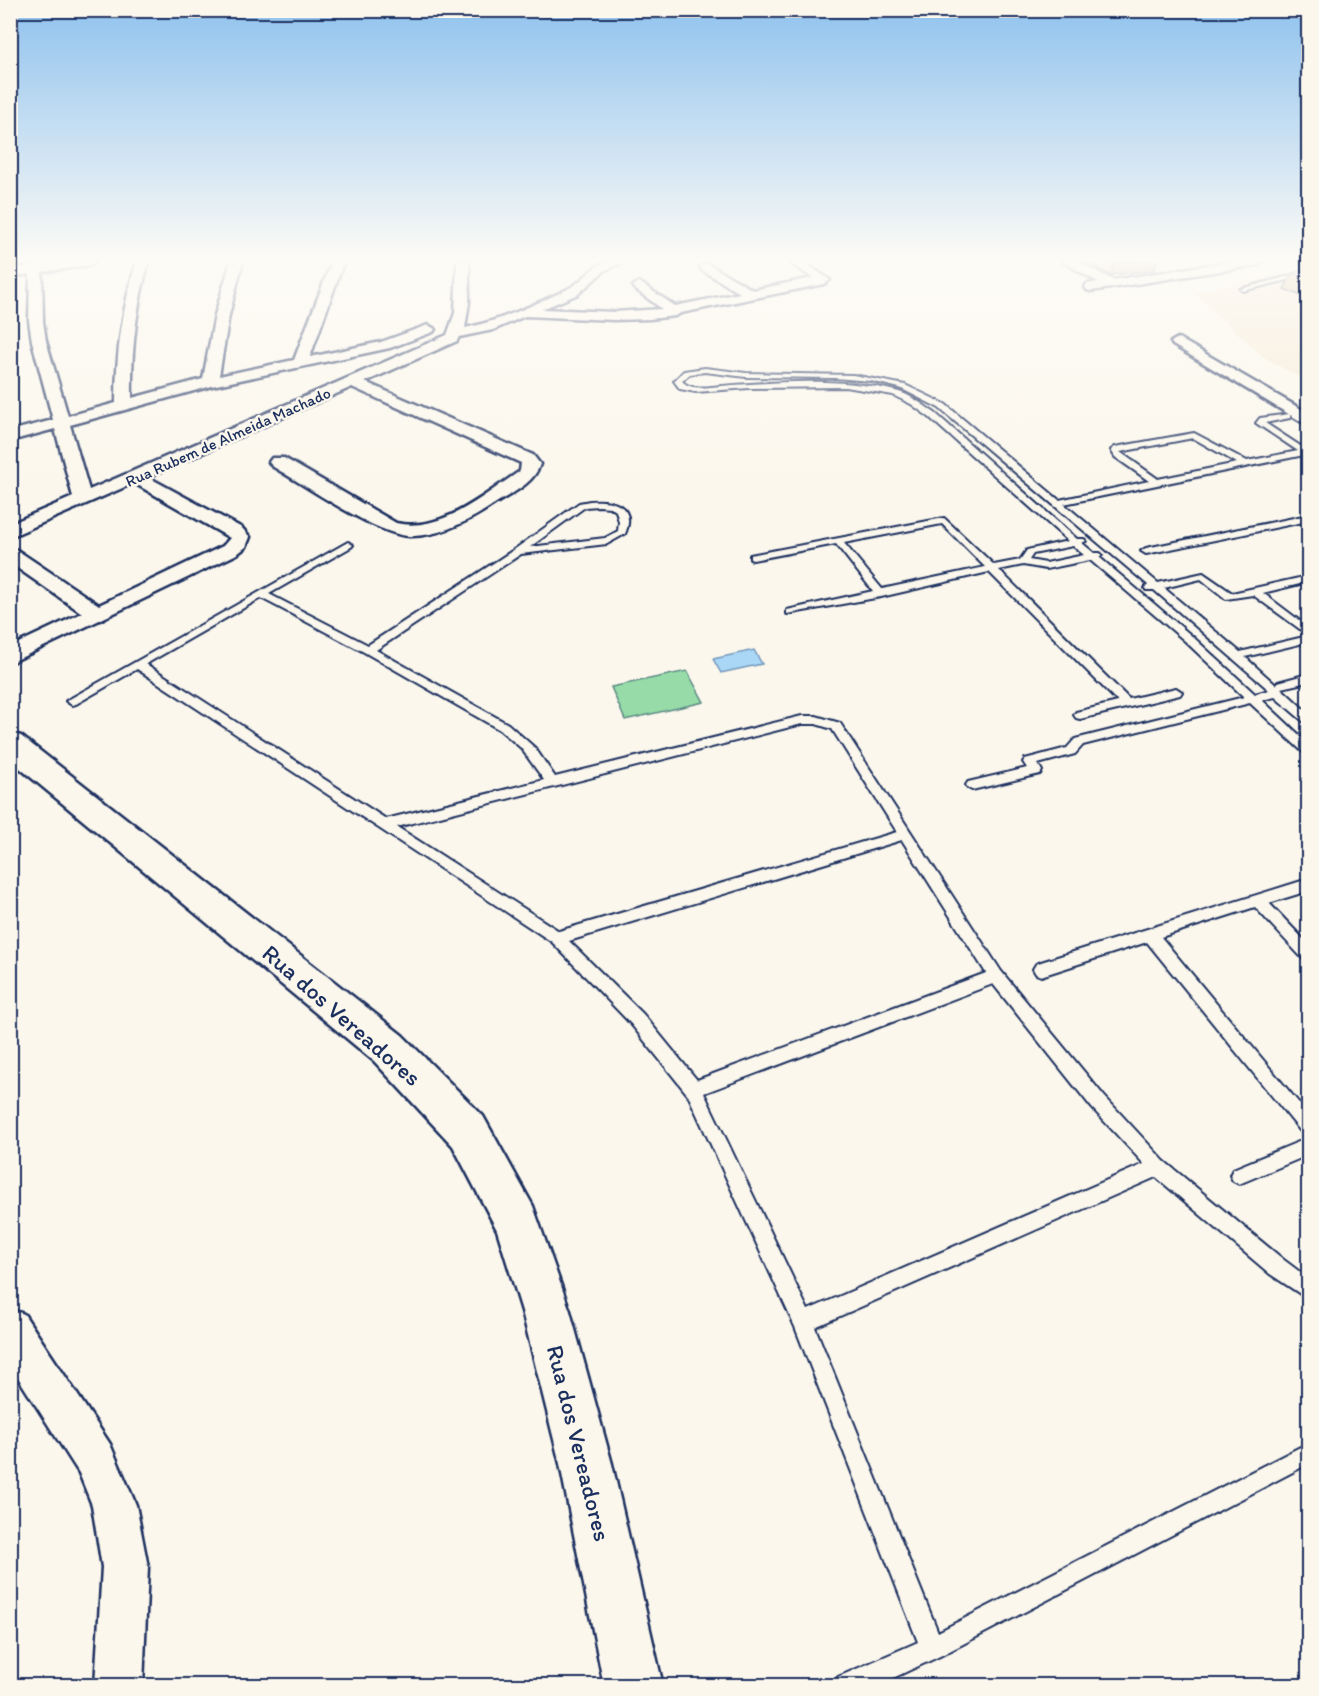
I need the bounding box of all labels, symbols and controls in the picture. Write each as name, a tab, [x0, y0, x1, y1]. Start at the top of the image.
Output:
street label: Rua Rubem de Almeida Machado	[123, 383, 333, 491]
street label: Rua dos Vereadores	[257, 938, 427, 1092]
street label: Rua dos Vereadores	[541, 1342, 617, 1544]

